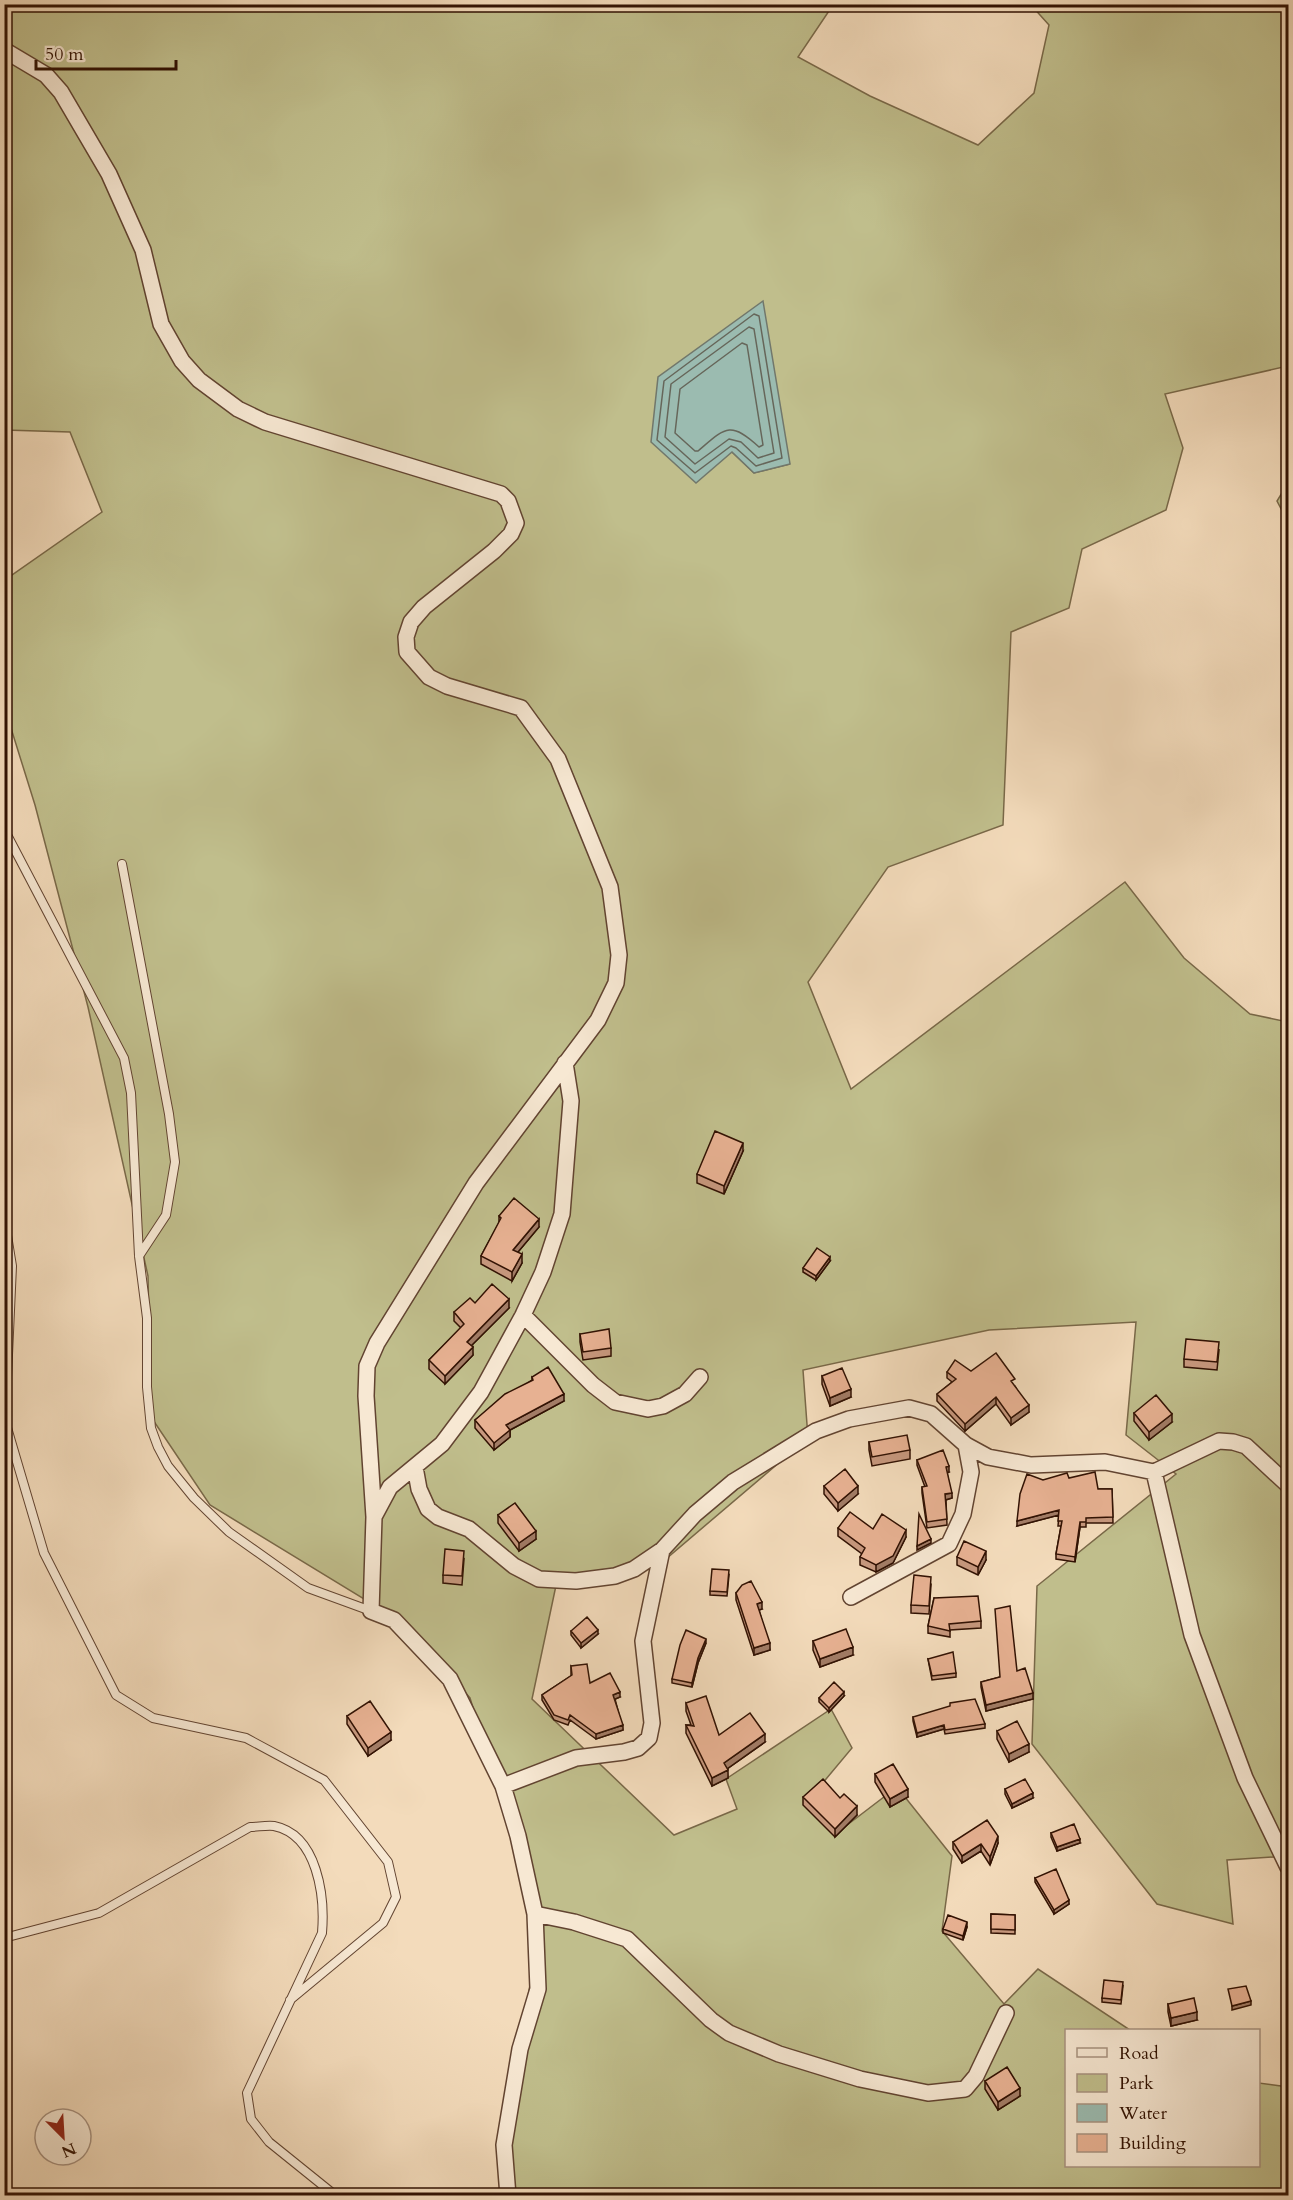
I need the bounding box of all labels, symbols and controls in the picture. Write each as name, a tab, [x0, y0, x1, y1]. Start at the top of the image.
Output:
scale bar	[36, 33, 176, 71]
text: 50 m	[45, 42, 84, 67]
legend	[1065, 2029, 1260, 2167]
text: Road	[1119, 2041, 1159, 2066]
text: Park	[1119, 2071, 1154, 2096]
text: Water	[1118, 2101, 1168, 2126]
north arrow	[33, 2107, 93, 2167]
text: Building	[1119, 2131, 1187, 2156]
text: N	[58, 2137, 80, 2163]

